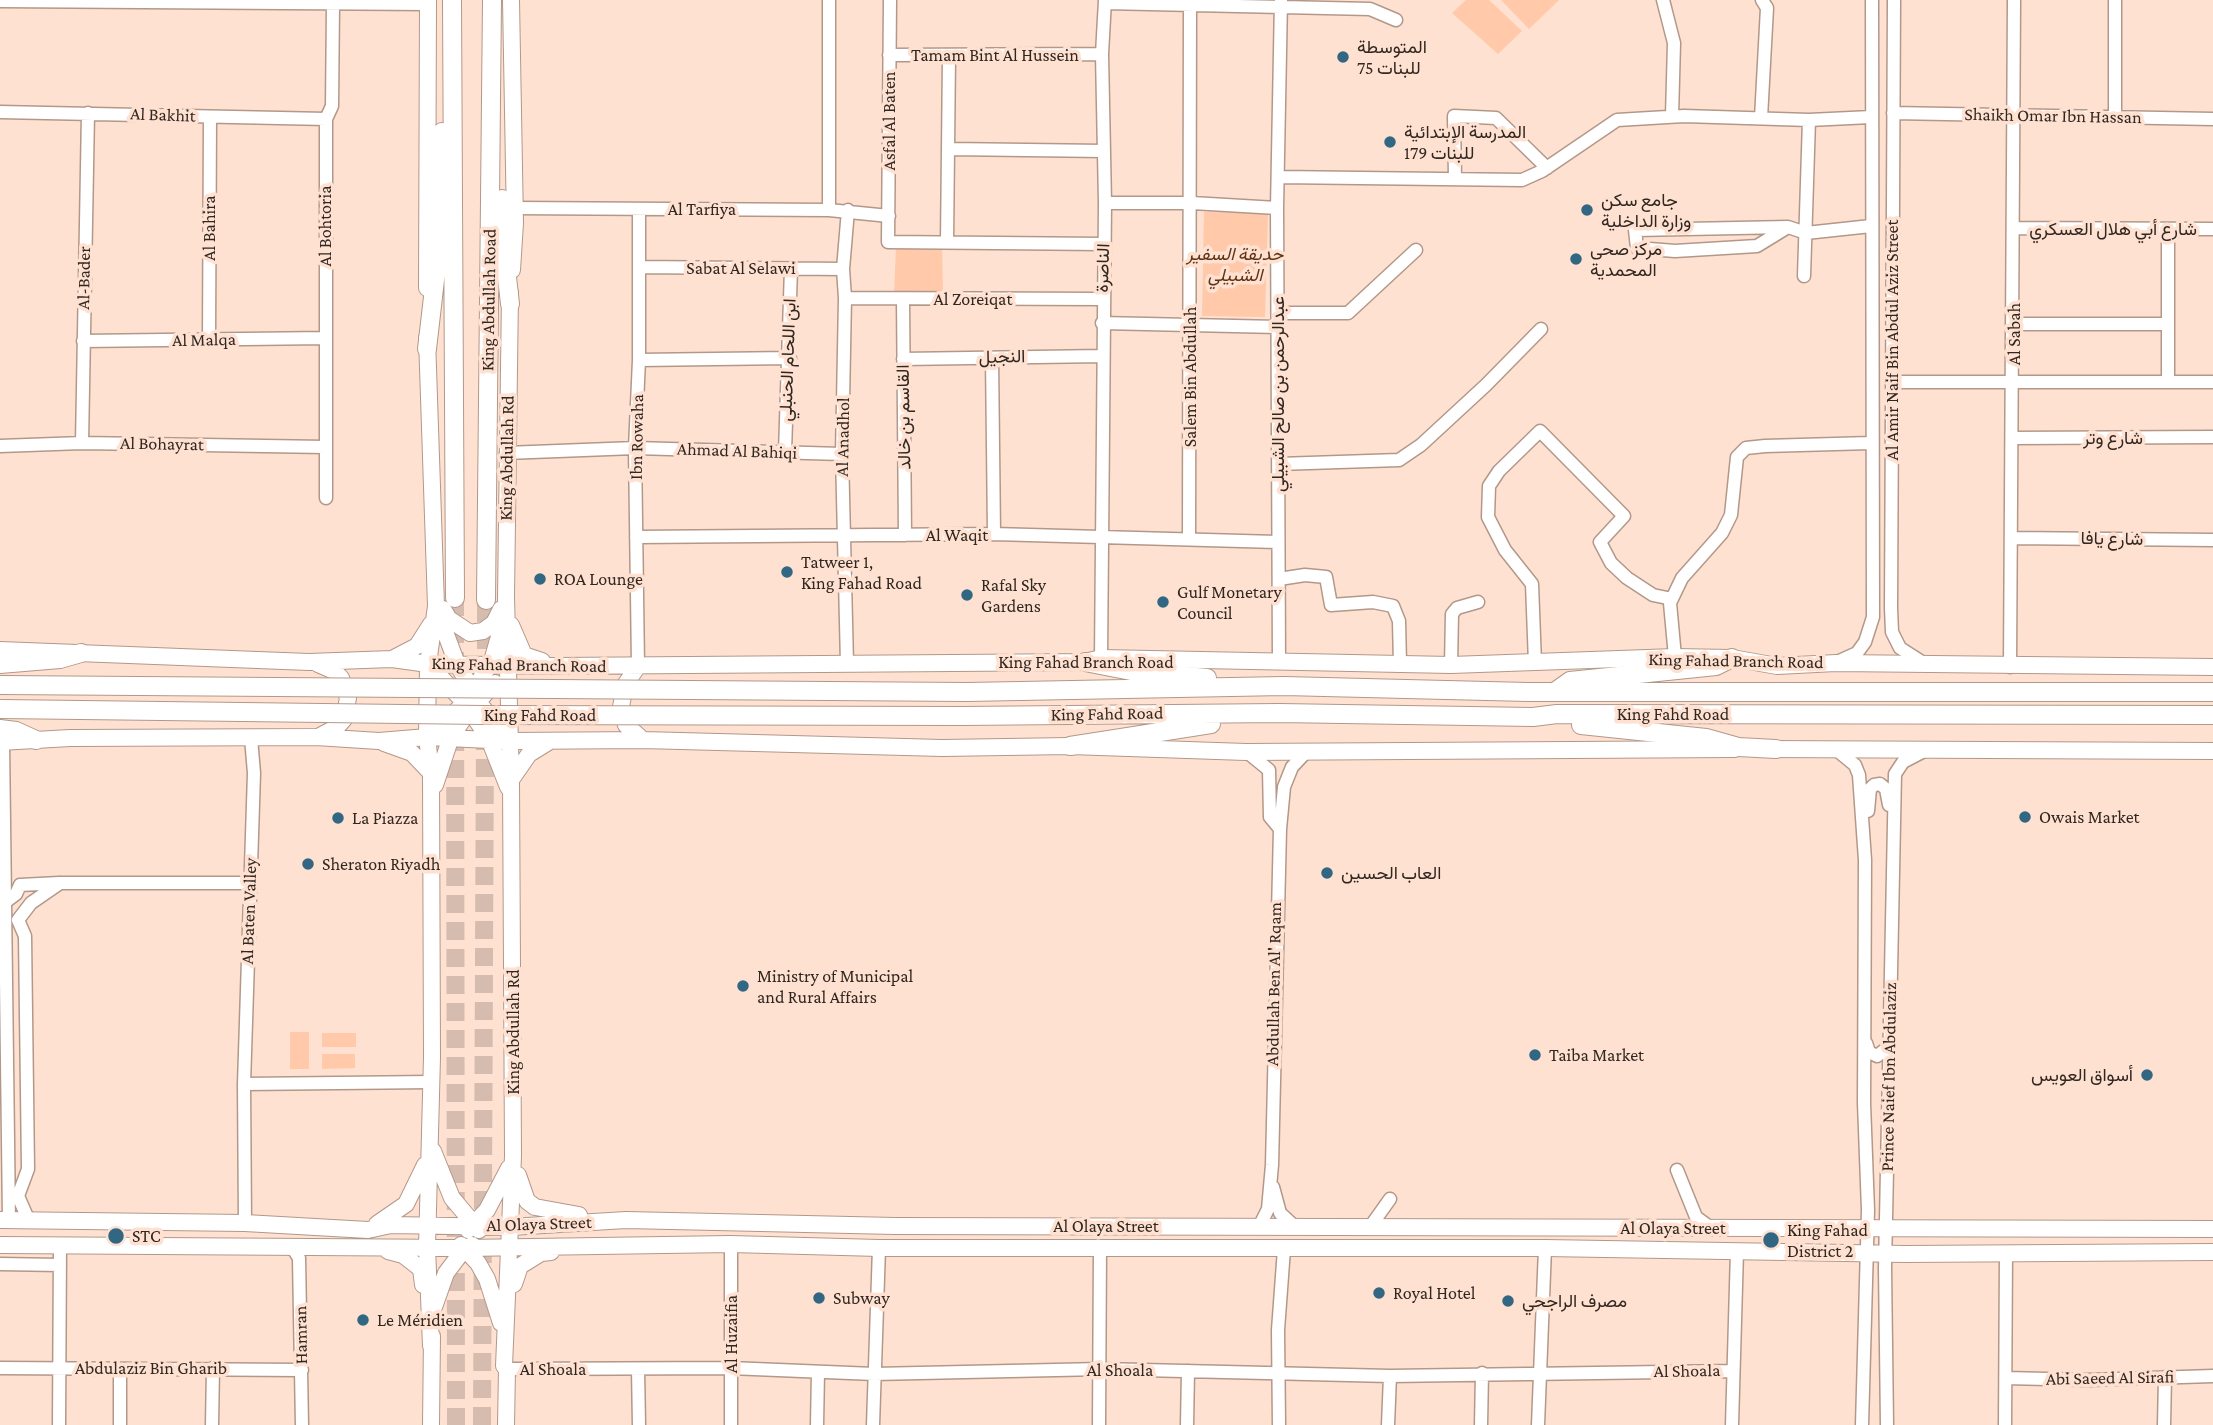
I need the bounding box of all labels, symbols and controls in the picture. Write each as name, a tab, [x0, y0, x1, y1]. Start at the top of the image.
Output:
place label: المتوسطة 75 للبنات	[1357, 36, 1427, 78]
street label: Tamam Bint Al Hussein	[911, 44, 1079, 66]
marker: المتوسطة 75 للبنات	[1335, 49, 1351, 65]
street label: Asfal Al Baten	[878, 72, 900, 170]
street label: Al Bakhit	[130, 103, 196, 127]
street label: Shaikh Omar Ibn Hassan	[1964, 104, 2142, 128]
place label: المدرسة الإبتدائية 179 للبنات	[1404, 121, 1526, 164]
marker: المدرسة الإبتدائية 179 للبنات	[1382, 134, 1398, 150]
street label: Al Bohtoria	[314, 186, 336, 266]
place label: جامع سكن وزارة الداخلية	[1601, 189, 1691, 232]
street label: Al Bahira	[198, 195, 220, 261]
street label: Al Tarfiya	[668, 198, 736, 220]
marker: جامع سكن وزارة الداخلية	[1579, 202, 1595, 218]
street label: شارع أبي هلال العسكري	[2029, 218, 2197, 240]
street label: Al Amir Naif Bin Abdul Aziz Street	[1881, 220, 1903, 460]
street label: King Abdullah Road	[477, 229, 501, 371]
place label: مركز صحي المحمدية	[1590, 238, 1662, 280]
street label: الناصرة	[1091, 243, 1115, 293]
park label: حديقة السفير الشبيلي	[1187, 243, 1283, 286]
street label: Al-Bader	[73, 246, 95, 310]
marker: مركز صحي المحمدية	[1568, 251, 1584, 267]
street label: Sabat Al Selawi	[686, 257, 796, 279]
street label: Al Zoreiqat	[934, 288, 1012, 310]
street label: عبدالرحمن بن صالح الشبيلي	[1267, 296, 1289, 492]
street label: ابن اللحام الحنبلي	[775, 298, 801, 422]
street label: Al Sabah	[2003, 303, 2025, 365]
street label: Salem Bin Abdullah	[1179, 307, 1201, 447]
street label: Al Malqa	[172, 329, 236, 351]
street label: النجيل	[978, 346, 1026, 368]
street label: القاسم بن خالد	[892, 364, 916, 470]
street label: Ibn Rowaha	[625, 394, 649, 480]
street label: King Abdullah Rd	[495, 395, 519, 521]
street label: Al Anadhol	[832, 397, 854, 477]
street label: شارع وتر	[2083, 427, 2143, 449]
street label: Al Bohayrat	[120, 432, 204, 456]
street label: Ahmad Al Bahiqi	[676, 438, 798, 464]
street label: Al Waqit	[926, 524, 988, 546]
street label: شارع يافا	[2080, 528, 2144, 550]
place label: Tatweer 1, King Fahad Road	[801, 551, 922, 594]
marker: Tatweer 1, King Fahad Road	[779, 564, 795, 580]
place label: ROA Lounge	[554, 568, 643, 590]
marker: ROA Lounge	[532, 571, 548, 587]
place label: Rafal Sky Gardens	[981, 574, 1046, 616]
place label: Gulf Monetary Council	[1177, 581, 1282, 624]
marker: Rafal Sky Gardens	[959, 587, 975, 603]
marker: Gulf Monetary Council	[1155, 594, 1171, 610]
street label: King Fahad Branch Road	[1648, 649, 1824, 673]
street label: King Fahad Branch Road	[998, 651, 1174, 673]
street label: King Fahad Branch Road	[431, 653, 607, 677]
street label: King Fahd Road	[1051, 702, 1163, 726]
street label: King Fahd Road	[1617, 703, 1729, 725]
street label: King Fahd Road	[484, 704, 596, 726]
place label: Owais Market	[2039, 806, 2140, 828]
place label: La Piazza	[352, 807, 418, 829]
marker: Owais Market	[2017, 809, 2033, 825]
marker: La Piazza	[330, 810, 346, 826]
place label: Sheraton Riyadh	[322, 853, 441, 875]
marker: Sheraton Riyadh	[300, 856, 316, 872]
street label: Al Baten Valley	[236, 857, 262, 965]
place label: العاب الحسين	[1341, 862, 1441, 884]
marker: العاب الحسين	[1319, 865, 1335, 881]
street label: Abdullah Ben Al' Rqam	[1262, 902, 1286, 1066]
place label: Ministry of Municipal and Rural Affairs	[757, 965, 913, 1007]
street label: King Abdullah Rd	[502, 969, 524, 1095]
marker: Ministry of Municipal and Rural Affairs	[735, 978, 751, 994]
street label: Prince Naief Ibn Abdulaziz	[1877, 982, 1901, 1172]
place label: Taiba Market	[1549, 1044, 1644, 1066]
marker: Taiba Market	[1527, 1047, 1543, 1063]
place label: أسواق العويس	[2031, 1064, 2133, 1086]
marker: أسواق العويس	[2139, 1067, 2155, 1083]
street label: Al Olaya Street	[486, 1211, 592, 1237]
street label: Al Olaya Street	[1053, 1215, 1159, 1237]
street label: Al Olaya Street	[1620, 1217, 1726, 1239]
place label: King Fahad District 2	[1787, 1219, 1868, 1262]
place label: STC	[132, 1225, 161, 1247]
marker: STC	[106, 1226, 126, 1246]
marker: King Fahad District 2	[1761, 1230, 1781, 1250]
place label: Royal Hotel	[1393, 1282, 1475, 1304]
marker: Royal Hotel	[1371, 1285, 1387, 1301]
place label: Subway	[833, 1287, 890, 1309]
marker: Subway	[811, 1290, 827, 1306]
place label: مصرف الراجحي	[1522, 1290, 1627, 1312]
marker: مصرف الراجحي	[1500, 1293, 1516, 1309]
street label: Al Huzaifia	[720, 1295, 742, 1373]
street label: Hamran	[290, 1305, 312, 1365]
place label: Le Méridien	[377, 1309, 463, 1331]
marker: Le Méridien	[355, 1312, 371, 1328]
street label: Abdulaziz Bin Gharib	[75, 1357, 227, 1379]
street label: Al Shoala	[520, 1358, 586, 1380]
street label: Al Shoala	[1087, 1359, 1153, 1381]
street label: Al Shoala	[1653, 1360, 1721, 1382]
street label: Abi Saeed Al Sirafi	[2046, 1366, 2174, 1390]

